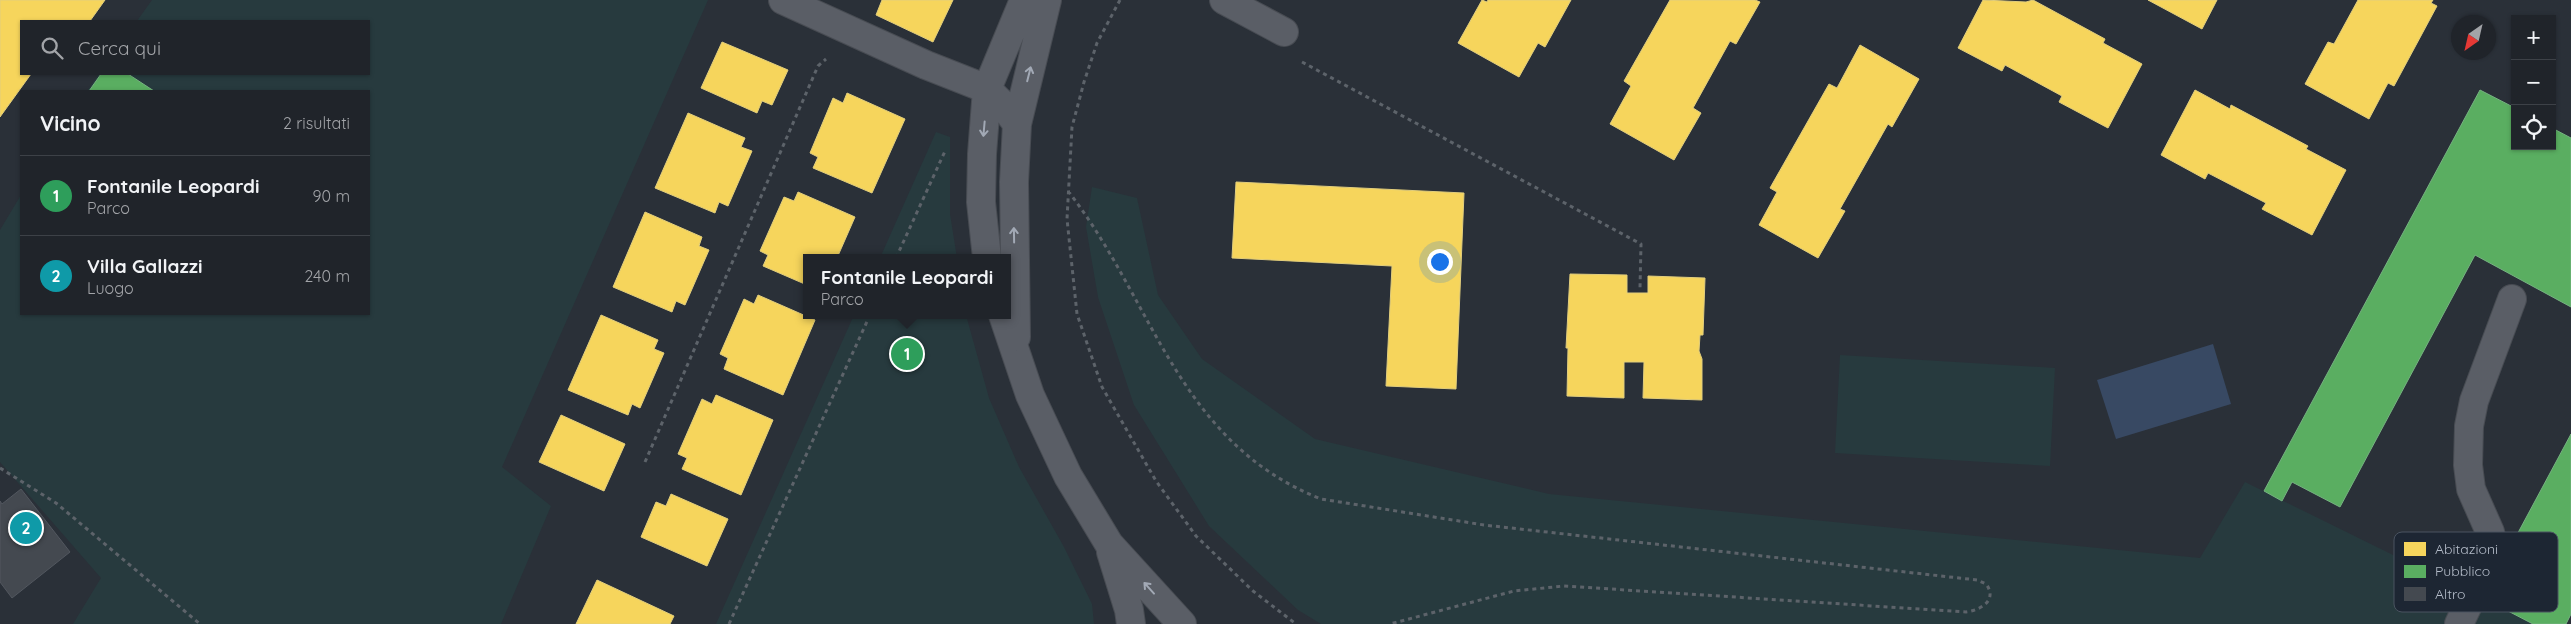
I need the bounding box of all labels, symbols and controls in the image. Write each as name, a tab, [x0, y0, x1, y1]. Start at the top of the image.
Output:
north arrow	[2451, 15, 2496, 60]
map controls	[2511, 15, 2556, 150]
button: +	[2511, 15, 2556, 60]
search box	[20, 20, 370, 75]
icon: search	[38, 34, 66, 62]
text: Cerca qui	[78, 36, 161, 60]
button: −	[2511, 60, 2556, 105]
one-way arrow	[1025, 66, 1034, 82]
button: locate	[2511, 105, 2556, 150]
text: Vicino	[40, 110, 101, 136]
text: 2 risultati	[283, 113, 350, 133]
one-way arrow	[979, 120, 988, 136]
text: Fontanile Leopardi	[87, 174, 259, 198]
text: 1	[53, 186, 59, 206]
text: 90 m	[313, 186, 350, 206]
text: Parco	[87, 198, 130, 218]
one-way arrow	[1009, 227, 1019, 243]
your location	[1427, 249, 1453, 275]
text: Villa Gallazzi	[87, 254, 202, 278]
popup	[803, 254, 1011, 319]
text: Fontanile Leopardi	[821, 265, 993, 289]
text: 2	[51, 266, 61, 286]
text: 240 m	[304, 266, 350, 286]
text: Luogo	[87, 278, 134, 298]
text: Parco	[821, 289, 864, 309]
pin: 1	[891, 335, 923, 373]
pin: 2	[10, 509, 42, 547]
legend	[2394, 532, 2558, 612]
text: Abitazioni	[2435, 540, 2498, 558]
text: Pubblico	[2435, 562, 2490, 580]
one-way arrow	[1143, 581, 1155, 594]
text: Altro	[2435, 585, 2466, 603]

